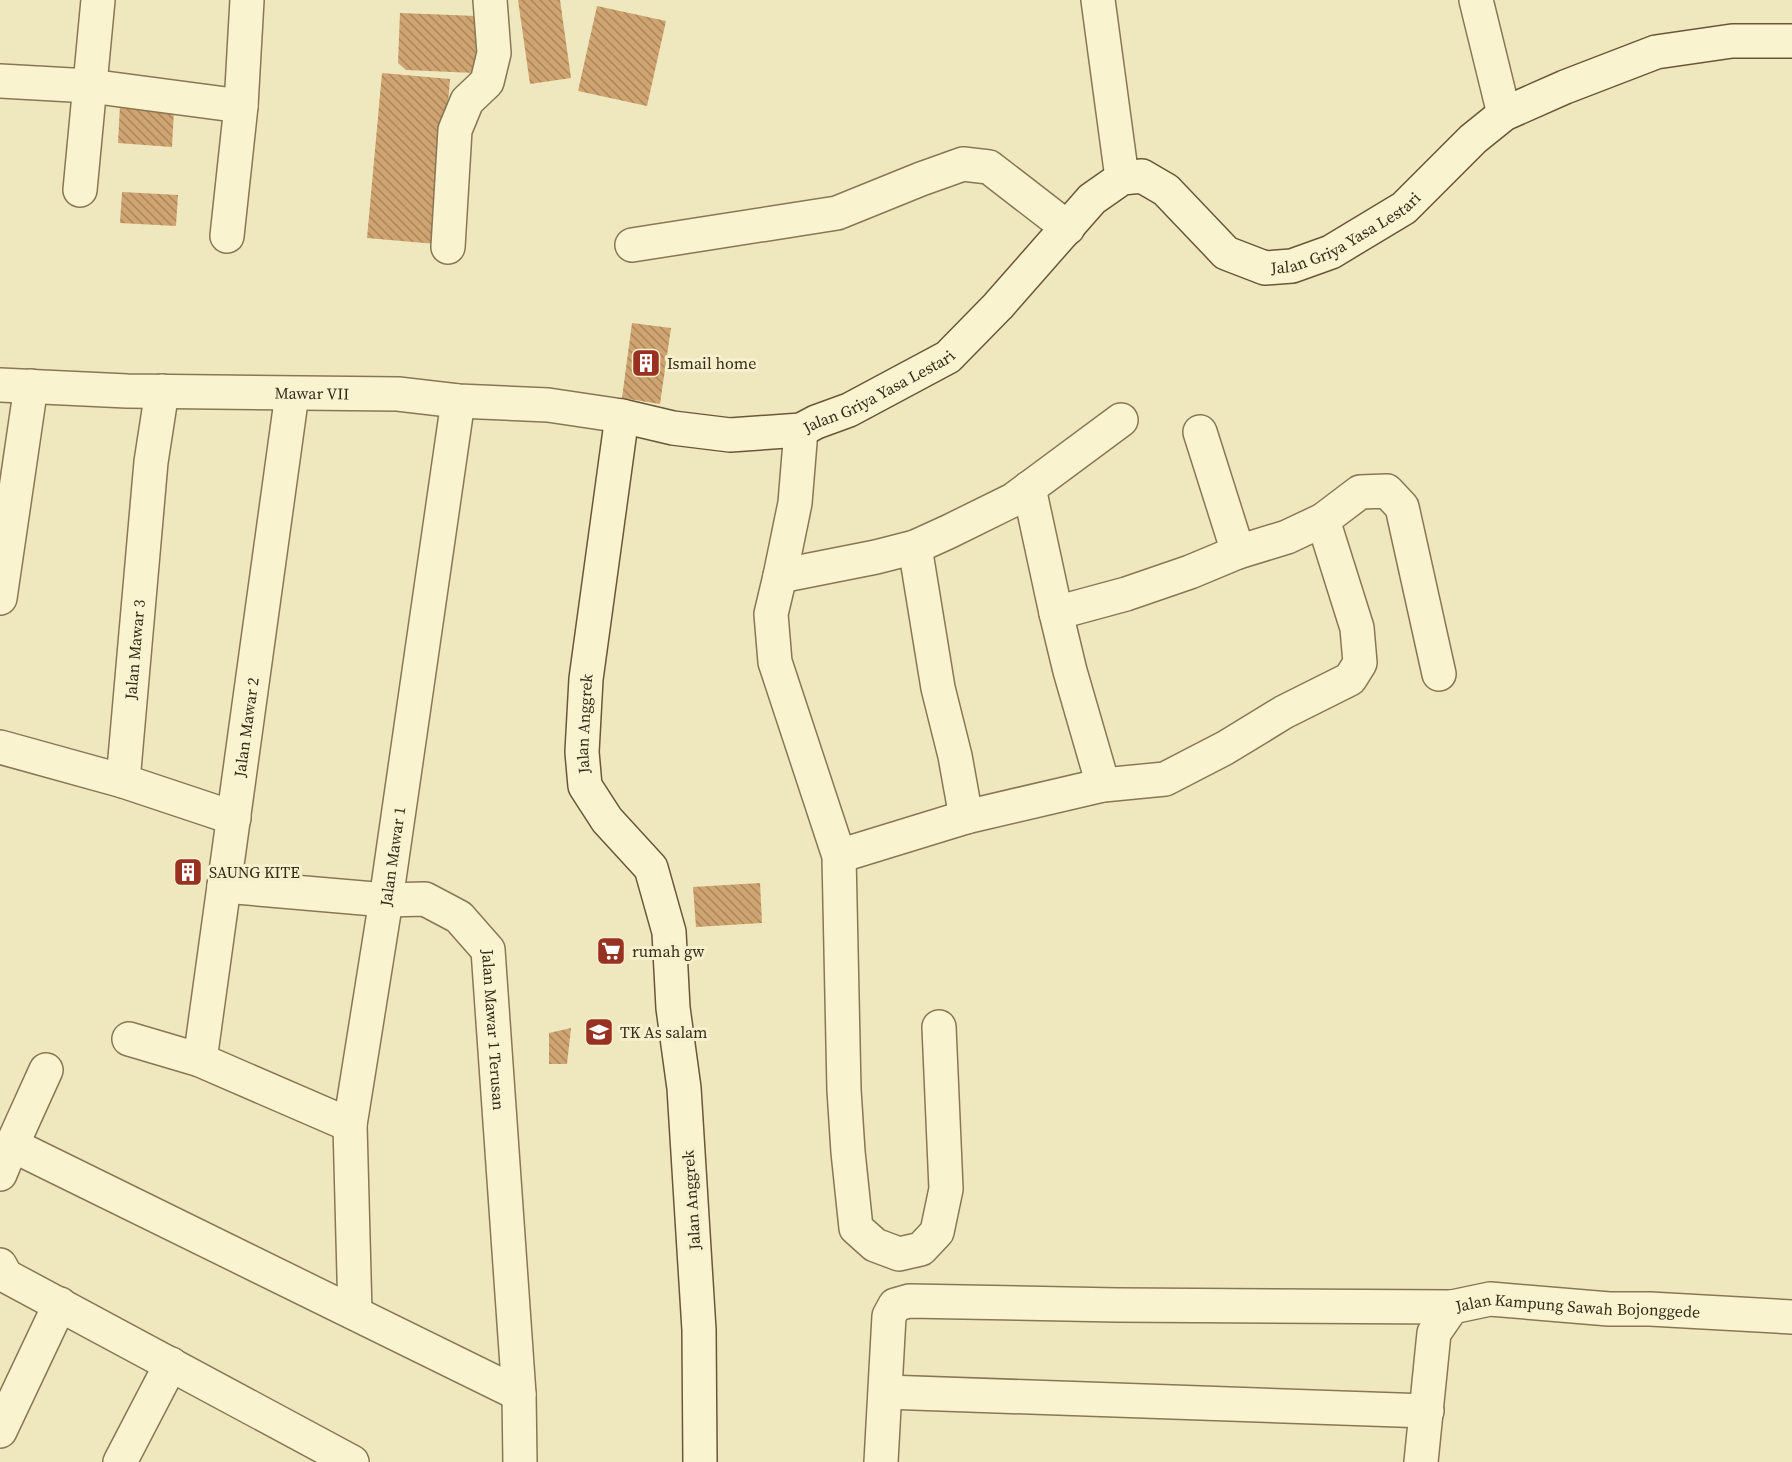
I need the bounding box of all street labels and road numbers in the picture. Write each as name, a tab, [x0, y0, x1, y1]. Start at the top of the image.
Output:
street label: Jalan Griya Yasa Lestari	[1269, 187, 1425, 279]
street label: Jalan Griya Yasa Lestari	[798, 345, 960, 439]
street label: Mawar VII	[274, 382, 349, 404]
street label: Jalan Mawar 3	[119, 599, 150, 701]
street label: Jalan Anggrek	[571, 672, 598, 775]
street label: Jalan Mawar 2	[228, 676, 264, 779]
street label: Jalan Mawar 1	[374, 805, 410, 909]
street label: Jalan Mawar 1 Terusan	[477, 948, 510, 1111]
street label: Jalan Anggrek	[677, 1149, 706, 1252]
street label: Jalan Kampung Sawah Bojonggede	[1452, 1288, 1701, 1323]

